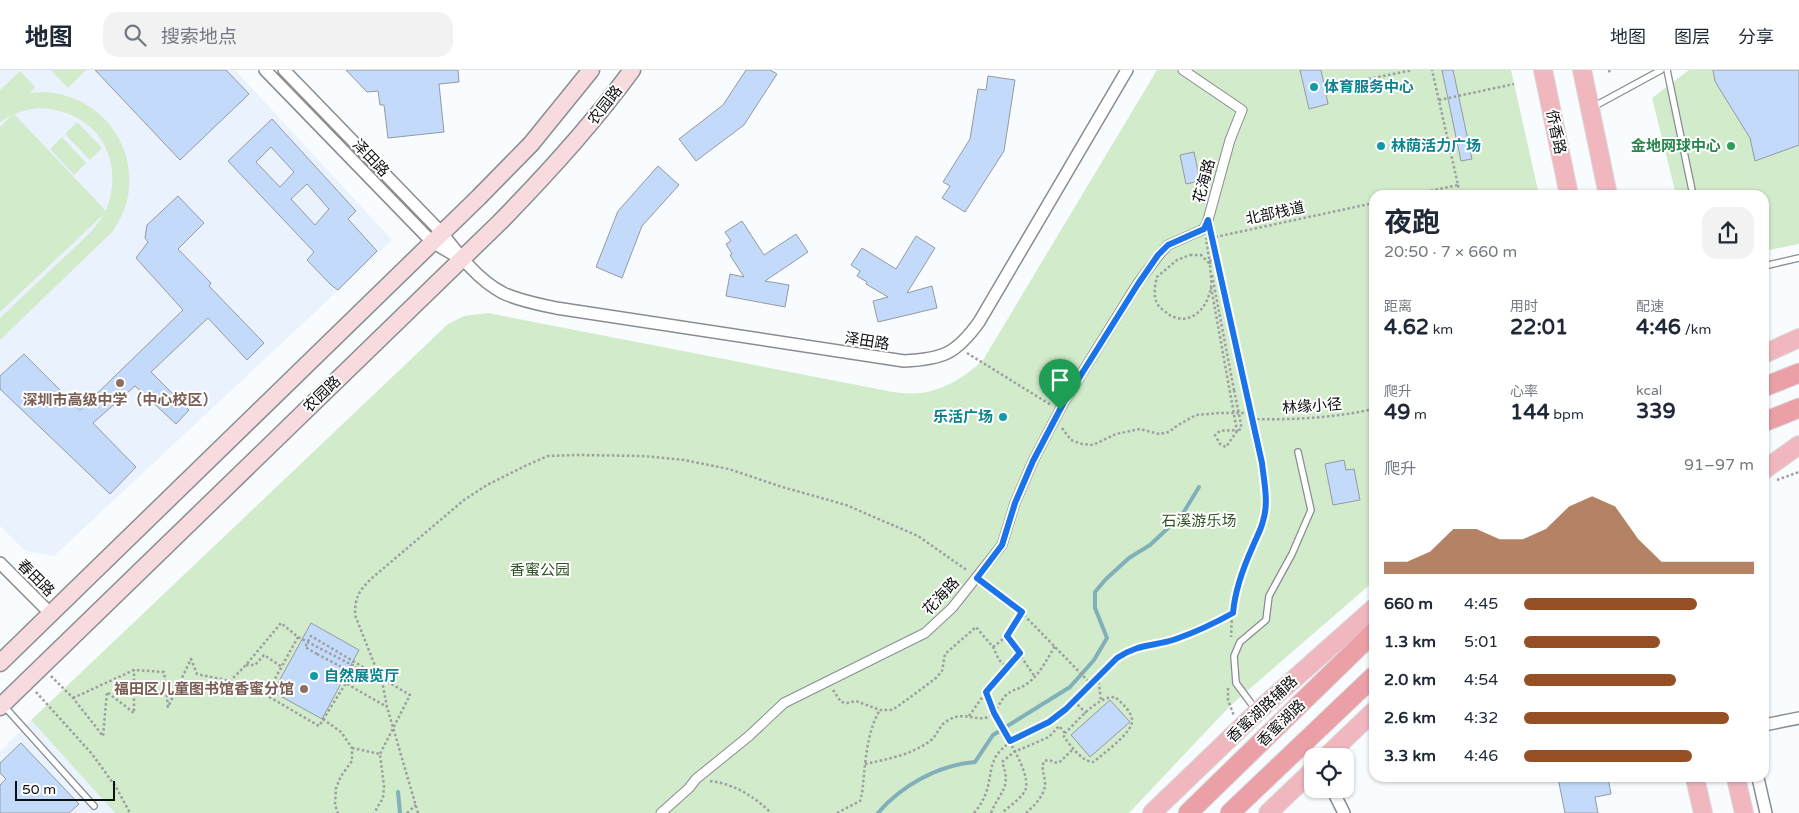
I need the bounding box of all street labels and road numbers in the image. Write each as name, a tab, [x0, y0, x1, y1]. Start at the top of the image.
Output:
street label: 农园路	[584, 82, 626, 128]
street label: 侨香路	[1543, 108, 1569, 156]
street label: 泽田路	[349, 136, 393, 180]
street label: 花海路	[1189, 157, 1219, 205]
street label: 北部栈道	[1244, 198, 1306, 228]
street label: 泽田路	[843, 329, 891, 353]
street label: 农园路	[300, 372, 344, 416]
street label: 林缘小径	[1281, 395, 1343, 417]
street label: 春田路	[14, 556, 58, 600]
street label: 花海路	[919, 573, 963, 619]
street label: 香蜜湖路辅路	[1223, 672, 1301, 746]
street label: 香蜜湖路	[1253, 696, 1309, 750]

